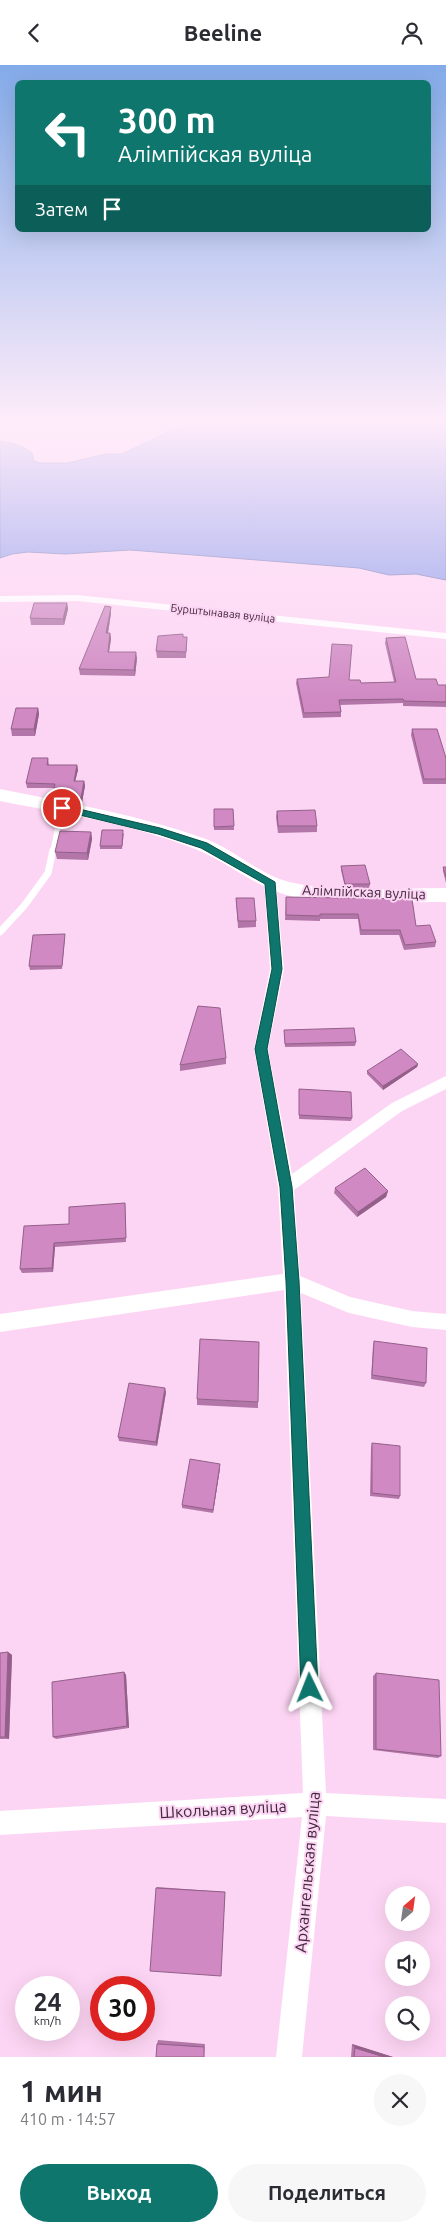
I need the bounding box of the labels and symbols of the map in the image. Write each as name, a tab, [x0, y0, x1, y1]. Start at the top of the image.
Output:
street label: Бурштынавая вуліца	[170, 602, 276, 624]
pin	[41, 787, 83, 829]
street label: Алімпійская вуліца	[302, 882, 426, 902]
position arrow	[283, 1661, 335, 1713]
street label: Архангельская вуліца	[291, 1791, 323, 1953]
street label: Школьная вуліца	[159, 1797, 287, 1821]
north arrow	[385, 1886, 430, 1931]
speed limit sign: 30	[90, 1976, 155, 2041]

